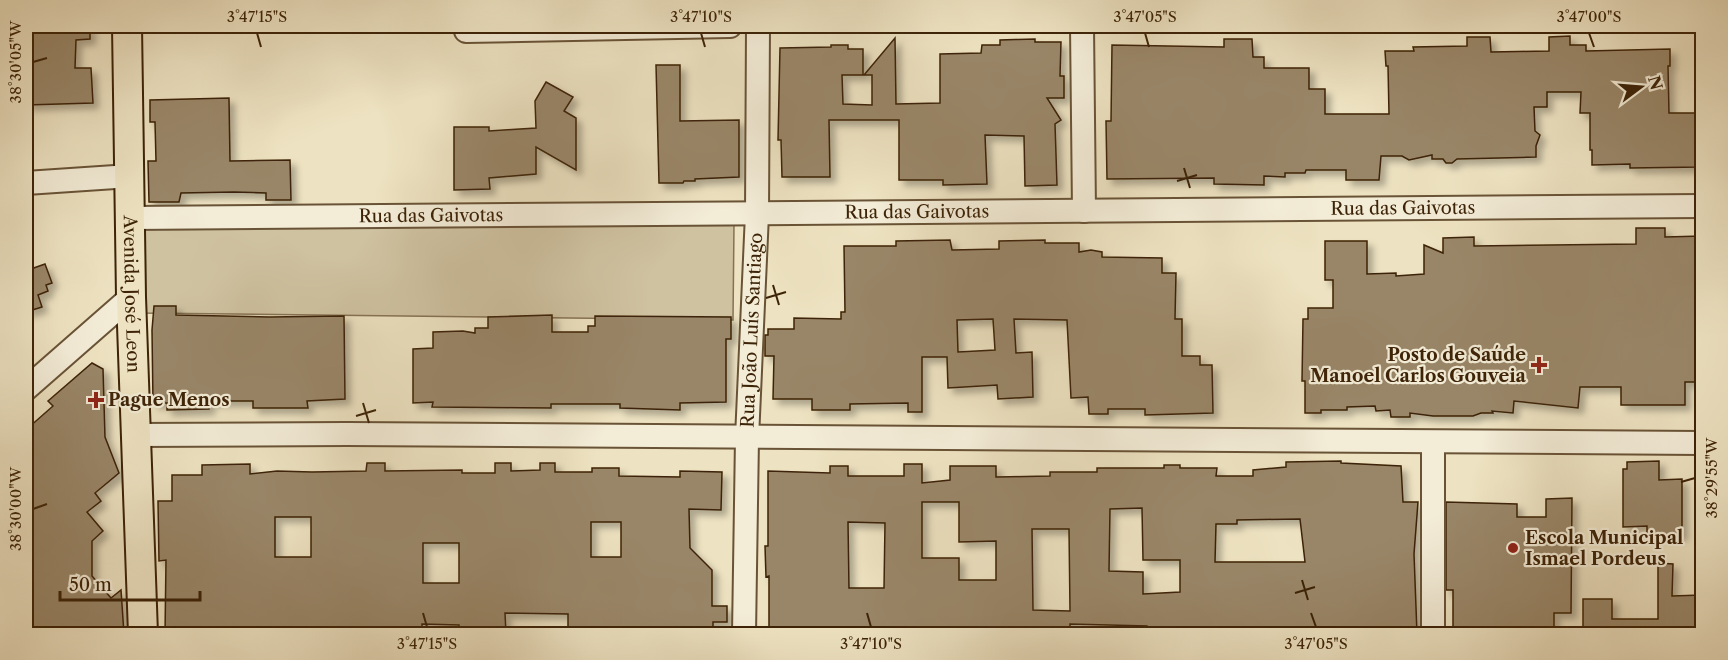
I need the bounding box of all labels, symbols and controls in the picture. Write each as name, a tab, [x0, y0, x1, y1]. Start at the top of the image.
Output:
text: 3°47'15"S	[227, 7, 287, 26]
text: 3°47'10"S	[670, 7, 732, 26]
text: 3°47'05"S	[1113, 7, 1177, 26]
text: 3°47'00"S	[1556, 7, 1622, 26]
text: 38°30'05"W	[6, 20, 25, 103]
north arrow	[1611, 57, 1671, 117]
text: N	[1644, 73, 1667, 92]
street label: Rua das Gaivotas	[1330, 197, 1475, 220]
street label: Rua das Gaivotas	[844, 200, 989, 224]
street label: Rua das Gaivotas	[359, 204, 503, 227]
street label: Avenida José Leon	[119, 214, 145, 373]
street label: Rua João Luís Santiago	[736, 232, 767, 428]
place label: Posto de Saúde Manoel Carlos Gouveia	[1310, 344, 1527, 387]
marker: Posto de Saúde Manoel Carlos Gouveia	[1530, 356, 1548, 374]
place label: Pague Menos	[108, 389, 230, 411]
marker: Pague Menos	[89, 393, 103, 407]
text: 38°29'55"W	[1702, 437, 1721, 519]
text: 38°30'00"W	[6, 466, 25, 551]
place label: Escola Municipal Ismael Pordeus	[1525, 527, 1683, 570]
marker: Escola Municipal Ismael Pordeus	[1506, 541, 1520, 555]
scale bar	[60, 564, 200, 602]
text: 50 m	[69, 574, 112, 596]
text: 3°47'15"S	[397, 634, 457, 653]
text: 3°47'10"S	[840, 634, 902, 653]
text: 3°47'05"S	[1284, 634, 1348, 653]

